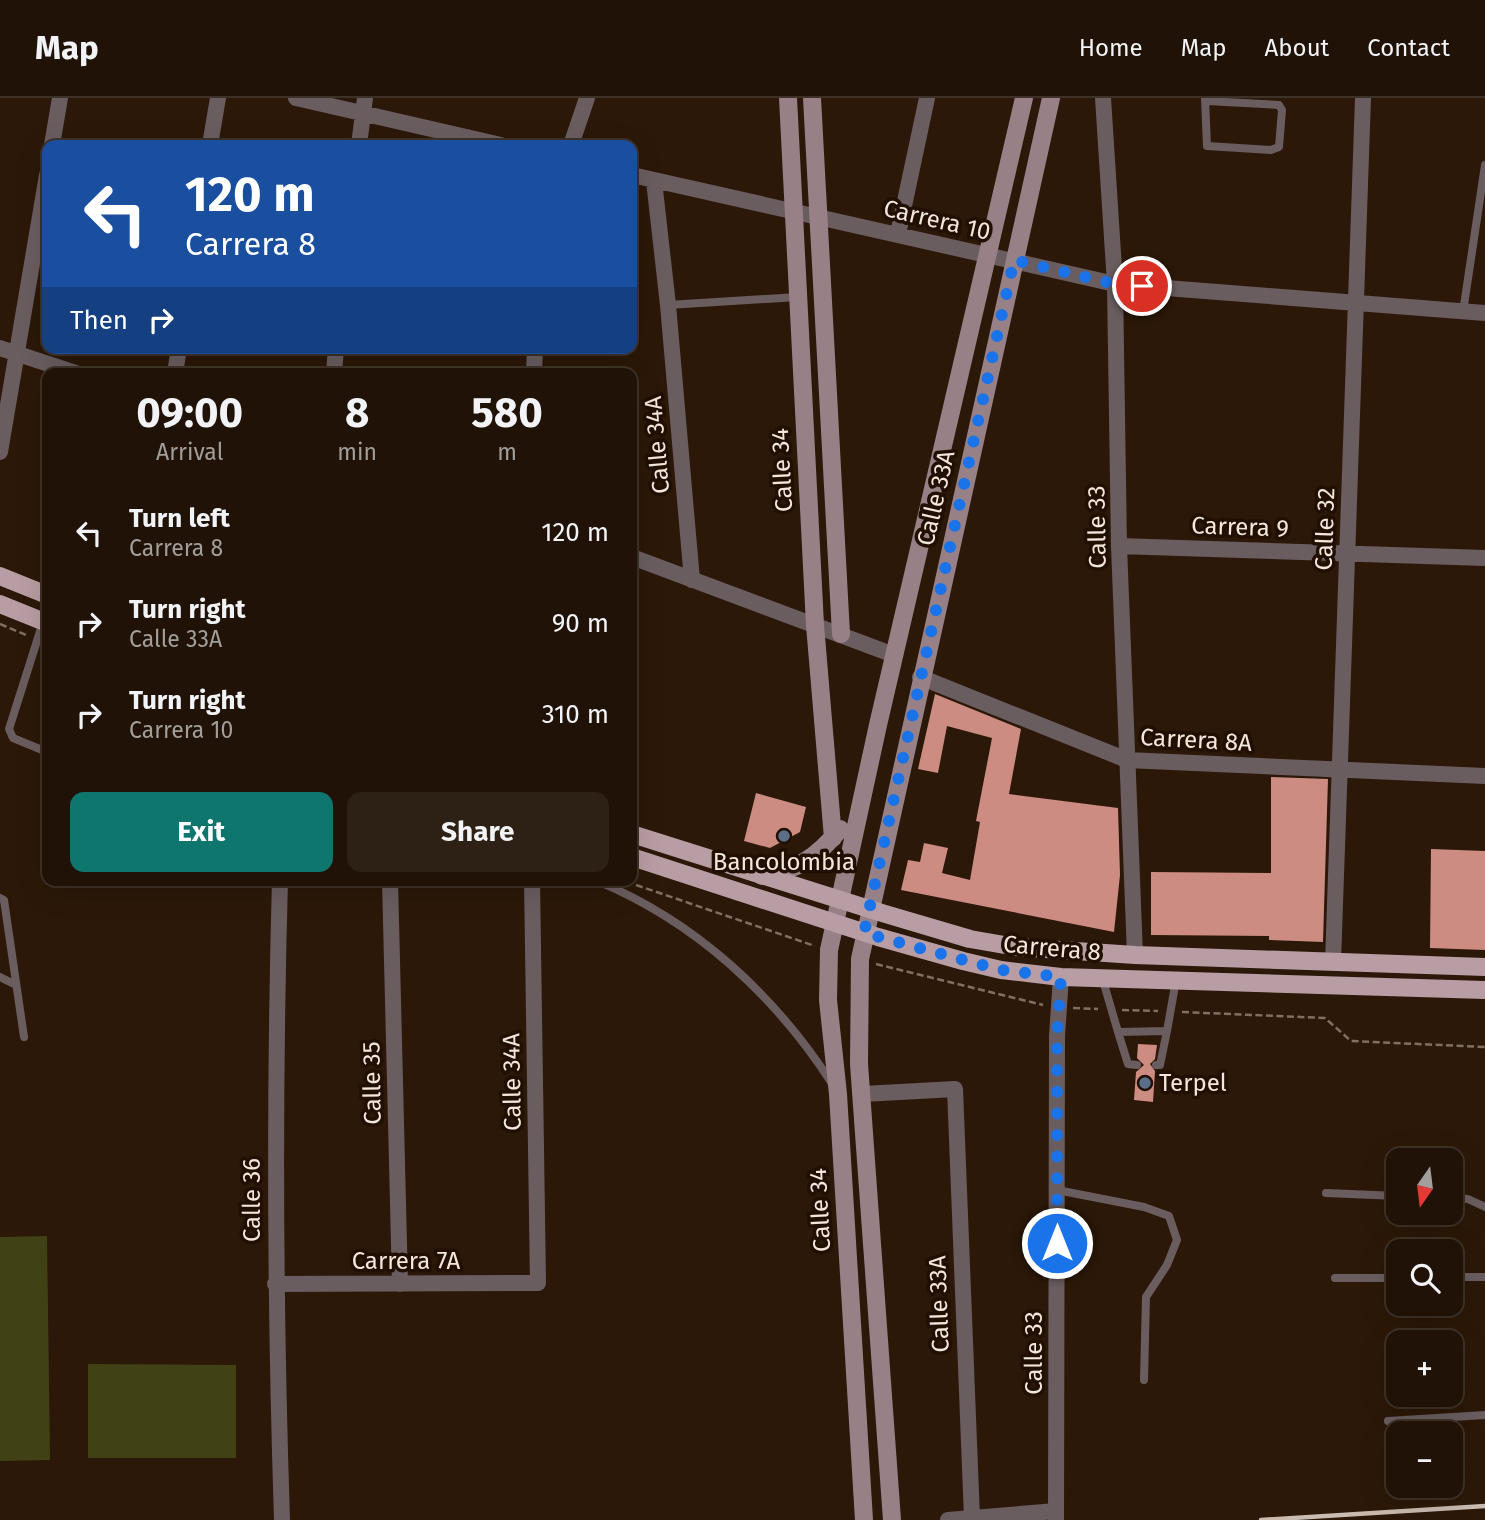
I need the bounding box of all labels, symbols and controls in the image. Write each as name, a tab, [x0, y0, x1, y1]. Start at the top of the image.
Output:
text: Map	[35, 28, 99, 68]
text: Home	[1079, 34, 1143, 62]
text: Map	[1181, 34, 1227, 62]
text: About	[1265, 34, 1329, 62]
text: Contact	[1367, 34, 1450, 62]
text: 120 m	[185, 165, 315, 224]
icon: left	[70, 168, 161, 259]
street label: Carrera 10	[881, 194, 993, 246]
text: Carrera 8	[185, 225, 316, 263]
pin	[1112, 256, 1172, 316]
icon: arrive	[1123, 267, 1161, 305]
icon: right	[142, 301, 180, 339]
text: Then	[70, 305, 128, 336]
text: 09:00	[136, 388, 243, 438]
text: 8	[345, 388, 369, 438]
text: 580	[471, 388, 543, 438]
street label: Calle 34A	[639, 395, 675, 495]
street label: Calle 34	[766, 427, 798, 513]
text: Arrival	[156, 438, 223, 466]
text: min	[337, 438, 377, 466]
text: m	[497, 438, 517, 466]
street label: Calle 33A	[911, 447, 961, 548]
street label: Calle 33	[1082, 485, 1112, 569]
street label: Calle 32	[1310, 487, 1340, 571]
text: Turn left	[129, 503, 230, 534]
street label: Carrera 9	[1191, 511, 1289, 543]
icon: left	[70, 514, 108, 552]
text: 120 m	[541, 517, 609, 548]
text: Carrera 8	[129, 534, 223, 562]
text: Turn right	[129, 594, 246, 625]
icon: right	[70, 605, 108, 643]
text: 90 m	[552, 608, 609, 639]
text: Calle 33A	[129, 625, 222, 653]
text: Turn right	[129, 685, 246, 716]
icon: right	[70, 696, 108, 734]
text: 310 m	[542, 699, 609, 730]
text: Carrera 10	[129, 716, 233, 744]
street label: Carrera 8A	[1139, 723, 1253, 757]
button: Exit	[70, 792, 333, 872]
button: Share	[347, 792, 609, 872]
marker: Bancolombia	[776, 828, 792, 844]
place label: Bancolombia	[713, 848, 855, 876]
street label: Carrera 8	[1002, 930, 1102, 966]
street label: Calle 34A	[497, 1033, 527, 1131]
street label: Calle 35	[357, 1041, 387, 1125]
place label: Terpel	[1159, 1069, 1227, 1097]
marker: Terpel	[1137, 1075, 1153, 1091]
north arrow	[1386, 1148, 1463, 1225]
map controls	[1386, 1148, 1463, 1498]
street label: Calle 36	[238, 1158, 266, 1242]
street label: Calle 34	[804, 1167, 836, 1253]
position arrow	[1020, 1206, 1094, 1280]
button: search	[1386, 1239, 1463, 1316]
street label: Carrera 7A	[352, 1247, 461, 1275]
street label: Calle 33A	[923, 1255, 955, 1353]
street label: Calle 33	[1020, 1311, 1048, 1395]
button: +	[1386, 1330, 1463, 1407]
button: −	[1386, 1421, 1463, 1498]

